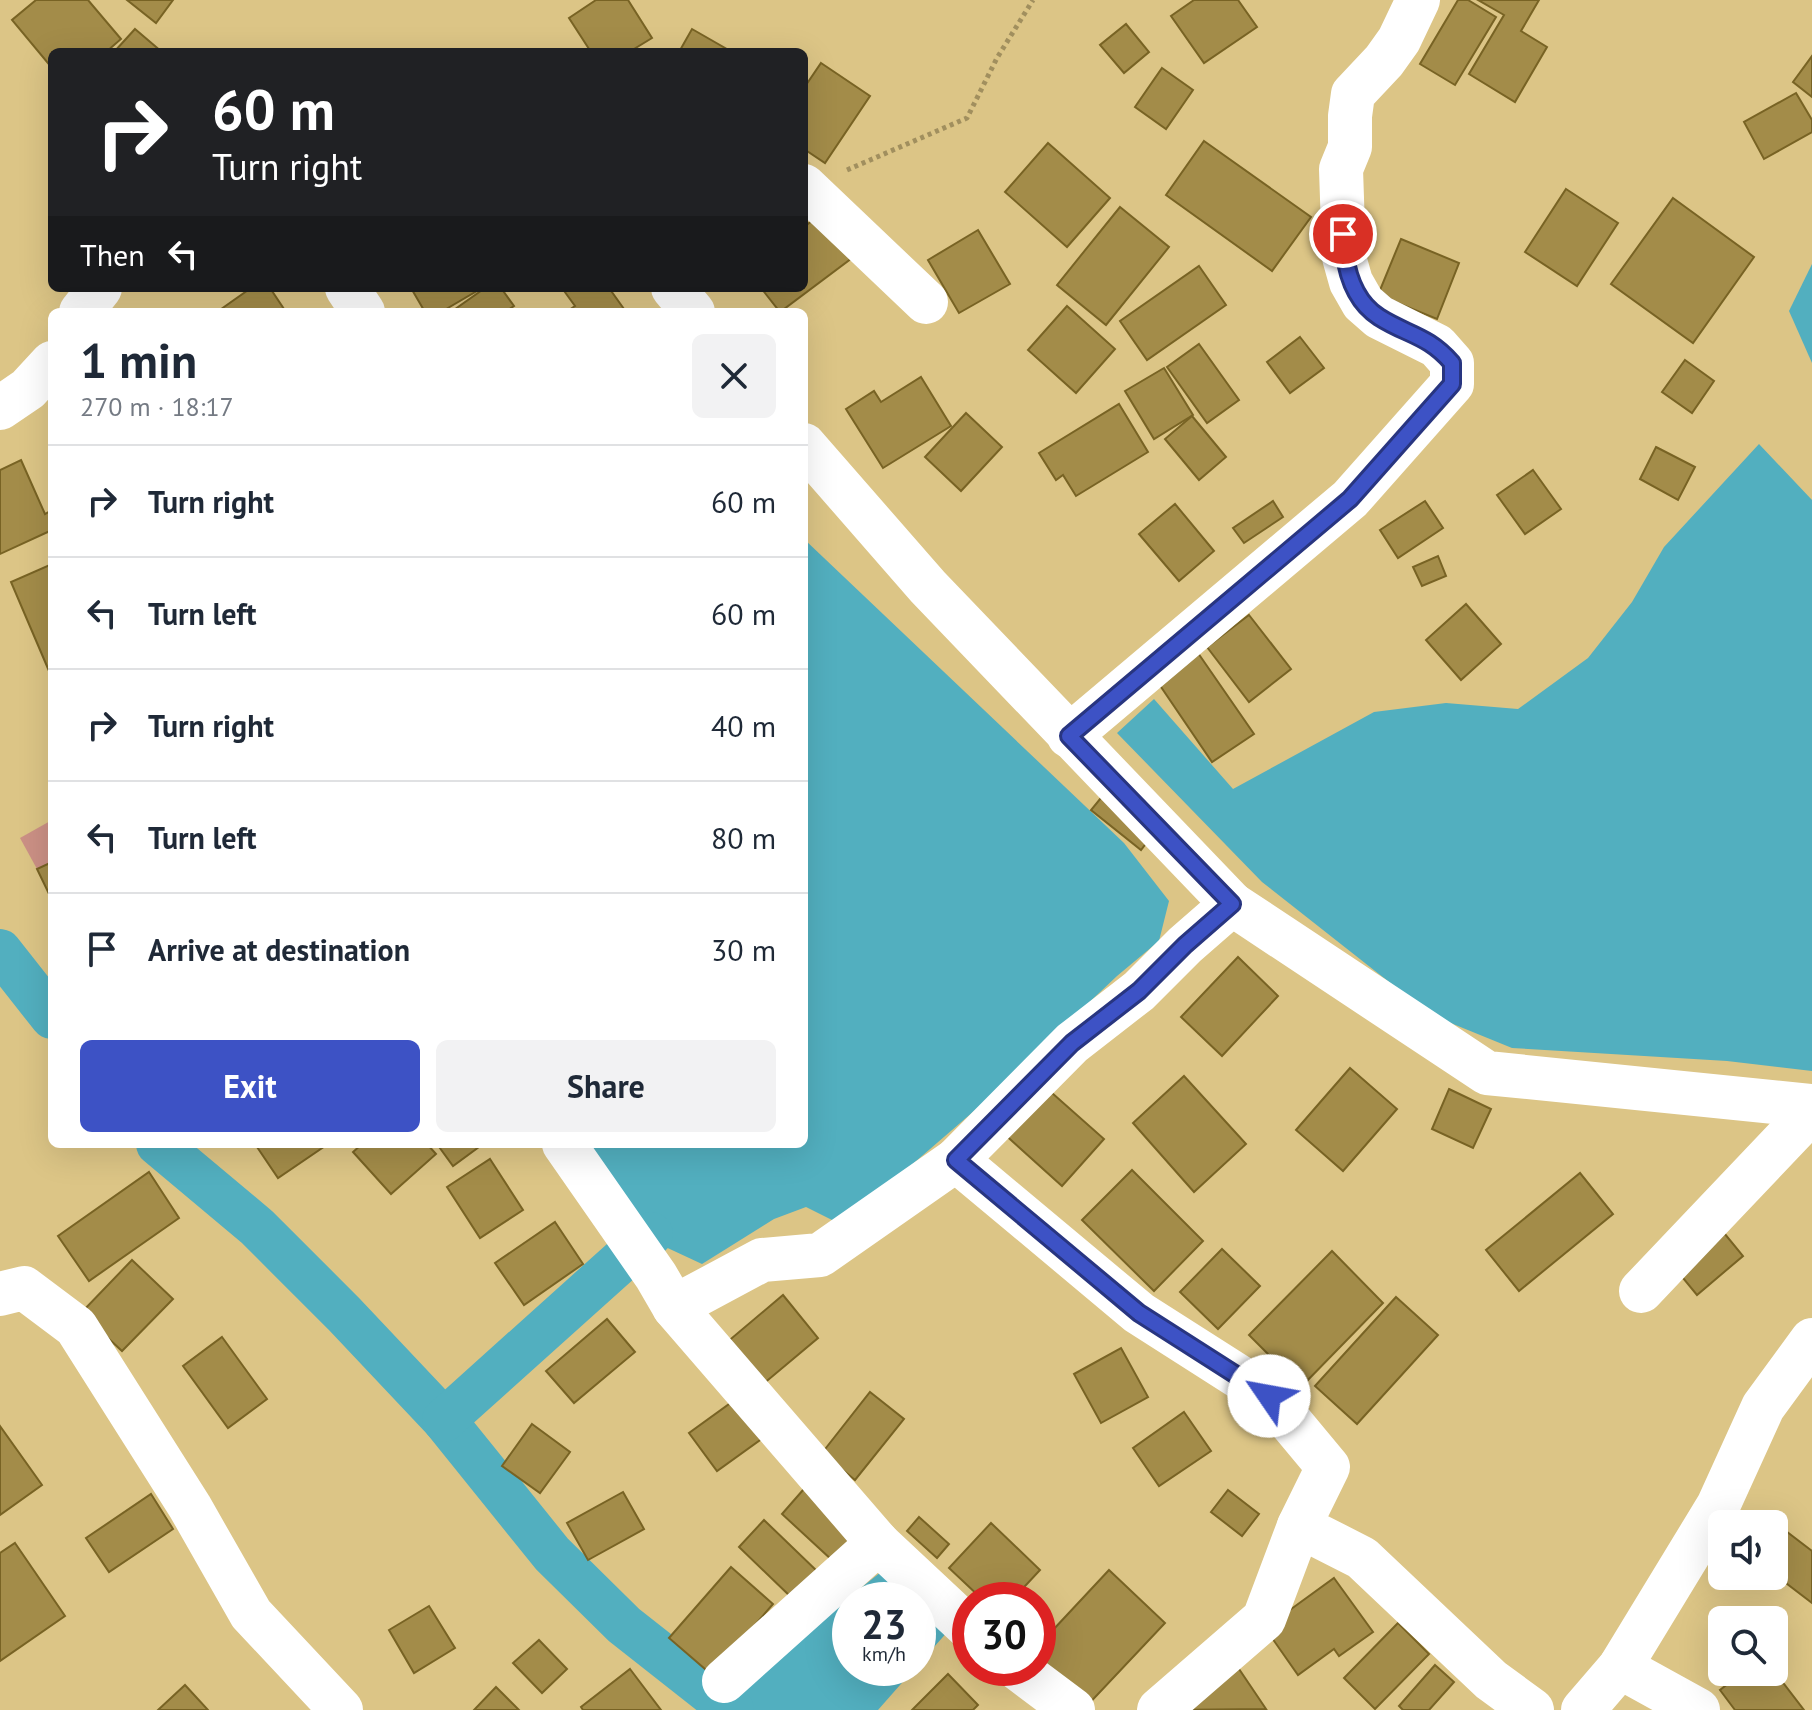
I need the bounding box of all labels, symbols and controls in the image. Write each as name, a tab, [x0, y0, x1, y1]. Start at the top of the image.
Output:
text: 60 m	[212, 73, 335, 145]
icon: right	[80, 80, 184, 184]
text: Turn right	[212, 143, 362, 190]
pin	[1309, 200, 1377, 268]
icon: arrive	[1321, 212, 1365, 256]
icon: left	[161, 232, 205, 276]
text: Then	[80, 235, 145, 274]
text: 1 min	[80, 329, 197, 391]
button: close	[692, 334, 776, 418]
text: 270 m · 18:17	[80, 390, 234, 423]
icon: right	[80, 479, 124, 523]
text: Turn right	[148, 482, 274, 521]
text: 60 m	[711, 482, 776, 521]
icon: left	[80, 591, 124, 635]
text: Turn left	[148, 594, 256, 633]
text: 60 m	[711, 594, 776, 633]
icon: right	[80, 703, 124, 747]
text: Turn right	[148, 706, 274, 745]
text: 40 m	[711, 706, 776, 745]
icon: left	[80, 815, 124, 859]
text: Turn left	[148, 818, 256, 857]
text: 80 m	[711, 818, 776, 857]
icon: arrive	[80, 927, 124, 971]
text: Arrive at destination	[148, 930, 410, 969]
text: 30 m	[711, 930, 776, 969]
button: Exit	[80, 1040, 420, 1132]
button: Share	[436, 1040, 776, 1132]
position arrow	[1227, 1354, 1311, 1438]
map controls	[1708, 1510, 1788, 1686]
button: sound	[1708, 1510, 1788, 1590]
speed limit sign: 30	[952, 1582, 1056, 1686]
text: 23	[861, 1598, 907, 1650]
button: search	[1708, 1606, 1788, 1686]
text: km/h	[862, 1641, 906, 1667]

